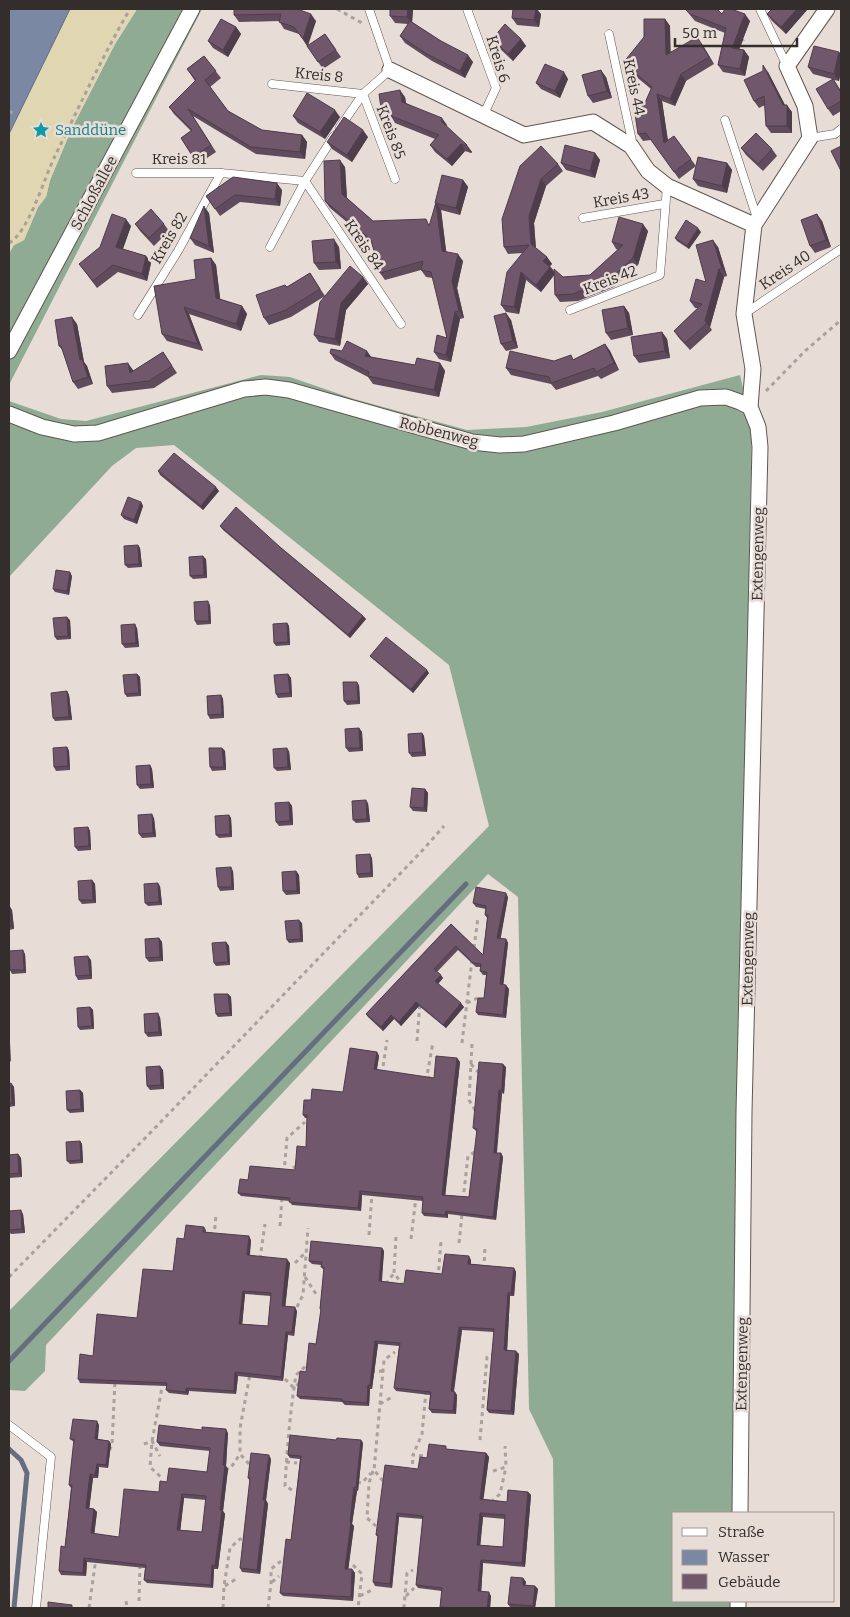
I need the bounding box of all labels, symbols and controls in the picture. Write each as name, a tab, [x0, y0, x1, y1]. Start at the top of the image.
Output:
scale bar	[675, 15, 798, 47]
text: 50 m	[682, 24, 718, 42]
street label: Kreis 6	[482, 33, 514, 85]
street label: Kreis 44	[619, 57, 649, 117]
street label: Kreis 8	[294, 64, 344, 86]
street label: Kreis 85	[372, 102, 410, 162]
place icon: Sanddüne	[31, 120, 51, 140]
place label: Sanddüne	[55, 121, 126, 139]
street label: Kreis 81	[152, 150, 206, 168]
street label: Schloßallee	[67, 153, 121, 233]
street label: Kreis 43	[591, 184, 651, 212]
street label: Kreis 82	[147, 209, 191, 267]
street label: Kreis 84	[341, 216, 388, 274]
street label: Kreis 40	[756, 246, 814, 294]
street label: Kreis 42	[580, 261, 640, 299]
street label: Robbenweg	[397, 413, 481, 451]
street label: Extengenweg	[748, 507, 768, 601]
street label: Extengenweg	[738, 912, 758, 1006]
street label: Extengenweg	[732, 1317, 752, 1411]
legend	[672, 1512, 835, 1602]
text: Straße	[718, 1523, 764, 1541]
text: Wasser	[718, 1548, 770, 1566]
text: Gebäude	[718, 1573, 781, 1591]

